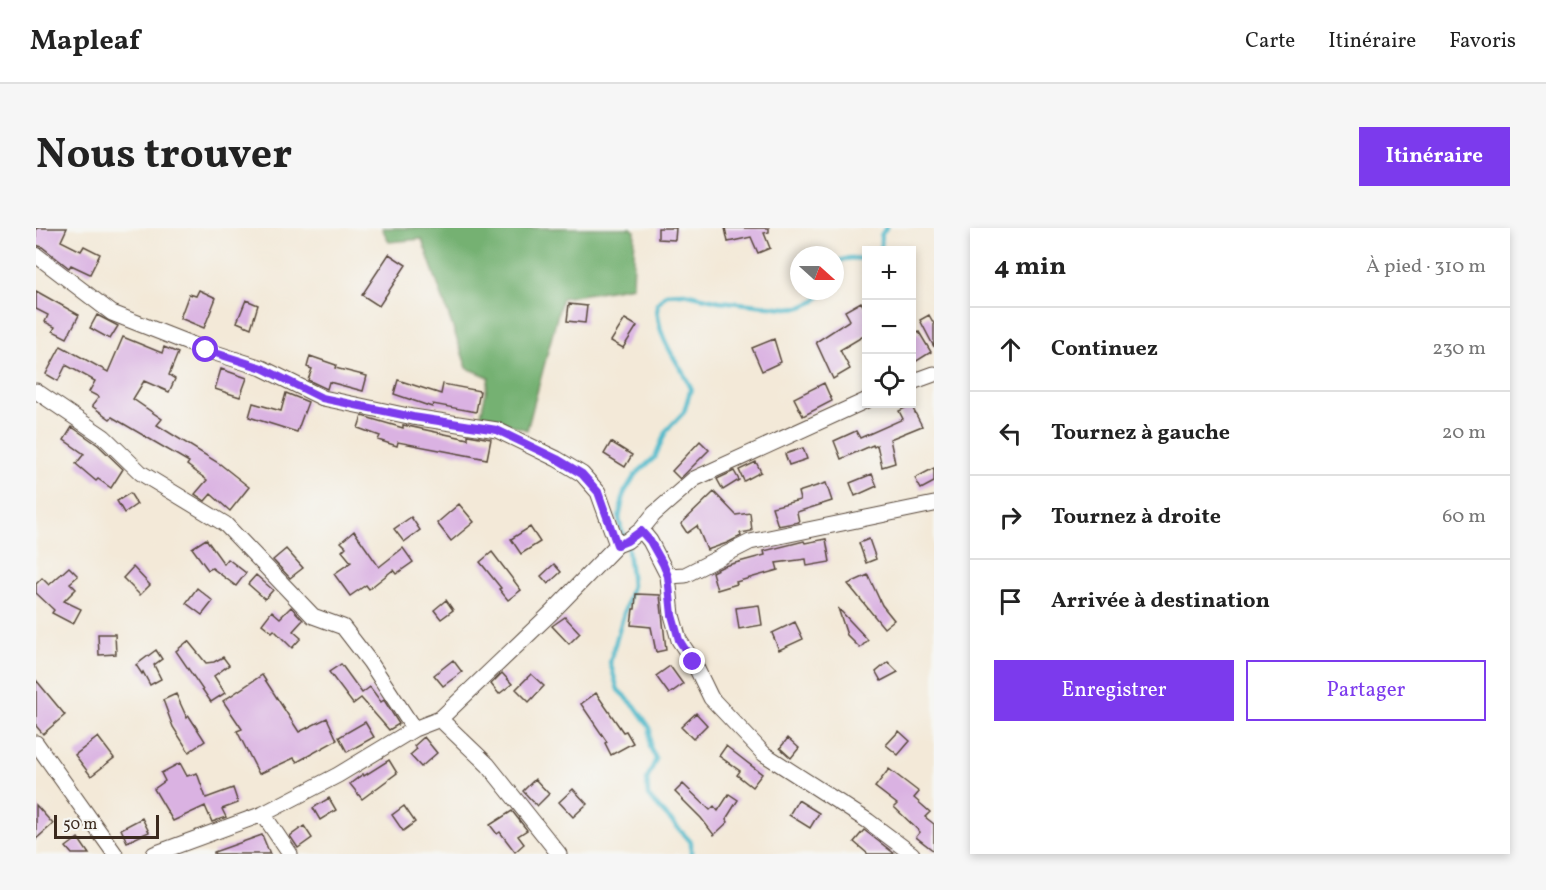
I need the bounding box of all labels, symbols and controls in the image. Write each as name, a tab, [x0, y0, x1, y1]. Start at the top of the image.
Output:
text: Mapleaf	[30, 22, 140, 61]
text: Carte	[1245, 27, 1295, 56]
text: Itinéraire	[1328, 27, 1416, 56]
text: Favoris	[1449, 27, 1516, 56]
text: Nous trouver	[36, 127, 292, 186]
button: Itinéraire	[1359, 127, 1510, 186]
north arrow	[790, 246, 844, 300]
map controls	[862, 246, 916, 408]
button: +	[862, 246, 916, 300]
text: 4 min	[994, 249, 1066, 285]
text: À pied · 310 m	[1366, 253, 1486, 281]
button: −	[862, 300, 916, 354]
icon: ahead	[994, 333, 1027, 366]
text: Continuez	[1051, 334, 1158, 365]
text: 230 m	[1432, 335, 1486, 363]
route start	[192, 336, 218, 362]
button: locate	[862, 354, 916, 408]
icon: left	[994, 417, 1027, 450]
text: Tournez à gauche	[1051, 418, 1230, 449]
text: 20 m	[1442, 419, 1486, 447]
icon: right	[994, 501, 1027, 534]
text: Tournez à droite	[1051, 502, 1221, 533]
text: 60 m	[1442, 503, 1486, 531]
icon: arrive	[994, 585, 1027, 618]
text: Arrivée à destination	[1051, 586, 1270, 617]
route end	[679, 648, 705, 674]
button: Enregistrer	[994, 660, 1234, 721]
button: Partager	[1246, 660, 1486, 721]
scale bar	[54, 812, 159, 840]
text: 50 m	[63, 814, 97, 836]

